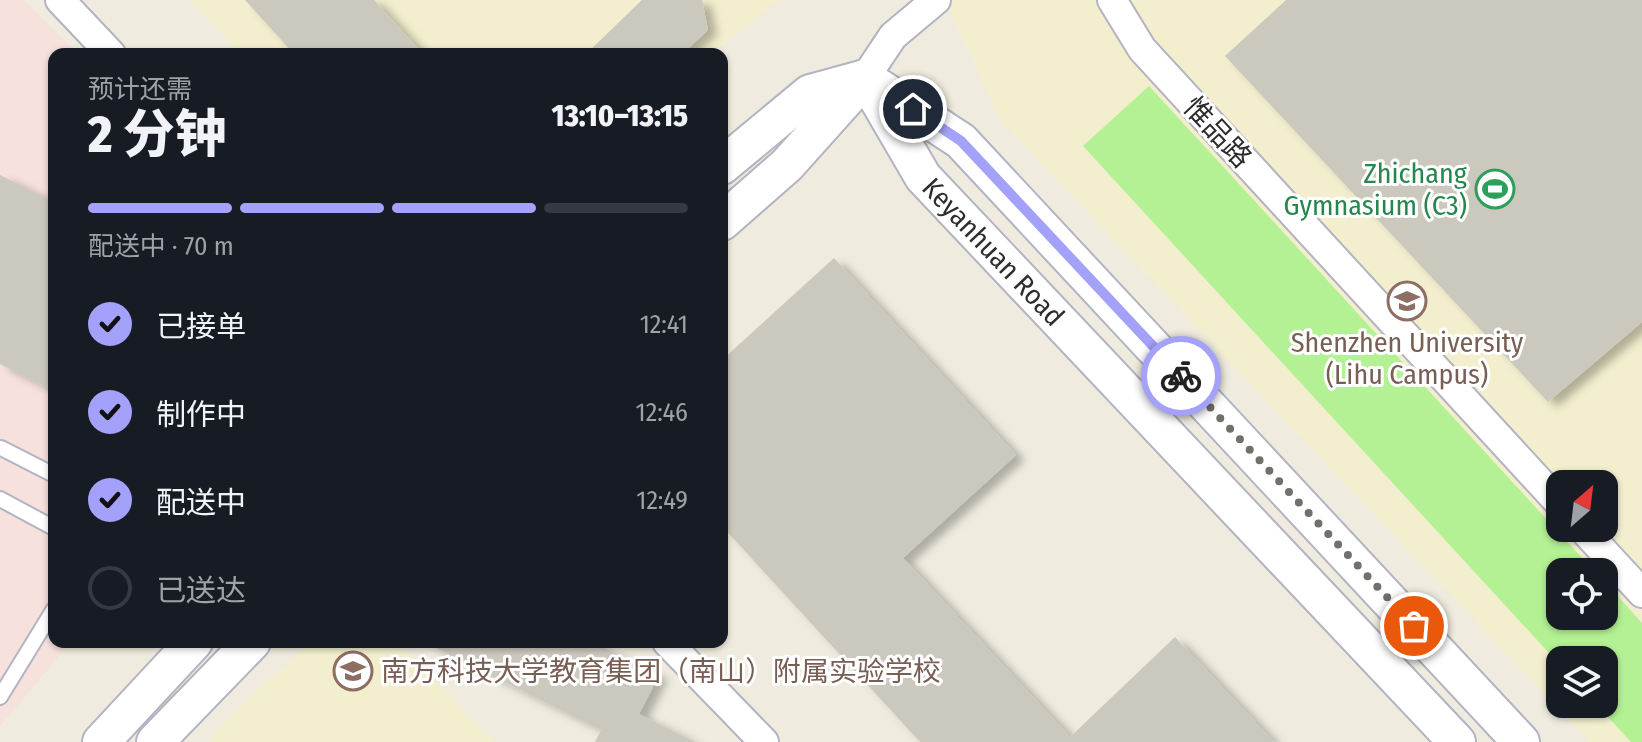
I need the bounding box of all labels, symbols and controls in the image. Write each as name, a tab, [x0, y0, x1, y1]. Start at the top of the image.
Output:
text: 预计还需	[88, 74, 192, 105]
pin	[879, 75, 947, 143]
icon: home	[891, 87, 935, 131]
street label: 惟品路	[1177, 90, 1258, 174]
text: 13:10–13:15	[551, 98, 688, 134]
text: 2 分钟	[88, 103, 227, 166]
place label: Zhichang Gymnasium (C3)	[1284, 157, 1468, 222]
sports icon: Zhichang Gymnasium (C3)	[1474, 168, 1516, 210]
street label: Keyanhuan Road	[915, 171, 1071, 333]
text: 配送中 · 70 m	[88, 231, 234, 262]
school or university icon: Shenzhen University (Lihu Campus)	[1386, 280, 1428, 322]
icon: check	[88, 302, 132, 346]
text: 已接单	[156, 309, 246, 345]
text: 12:41	[640, 309, 688, 340]
place label: Shenzhen University (Lihu Campus)	[1291, 326, 1524, 391]
courier	[1141, 336, 1221, 416]
icon: bike	[1159, 354, 1203, 398]
icon: check	[88, 390, 132, 434]
text: 制作中	[156, 397, 246, 433]
text: 12:46	[636, 397, 688, 428]
north arrow	[1546, 470, 1618, 542]
map controls	[1546, 470, 1618, 718]
icon: check	[88, 478, 132, 522]
text: 配送中	[156, 485, 246, 521]
text: 12:49	[636, 485, 688, 516]
button: locate	[1546, 558, 1618, 630]
text: 已送达	[156, 573, 246, 609]
pin	[1380, 592, 1448, 660]
icon: bag	[1392, 604, 1436, 648]
button: layers	[1546, 646, 1618, 718]
school or university icon: 南方科技大学教育集团（南山）附属实验学校	[332, 650, 374, 692]
place label: 南方科技大学教育集团（南山）附属实验学校	[381, 655, 941, 688]

